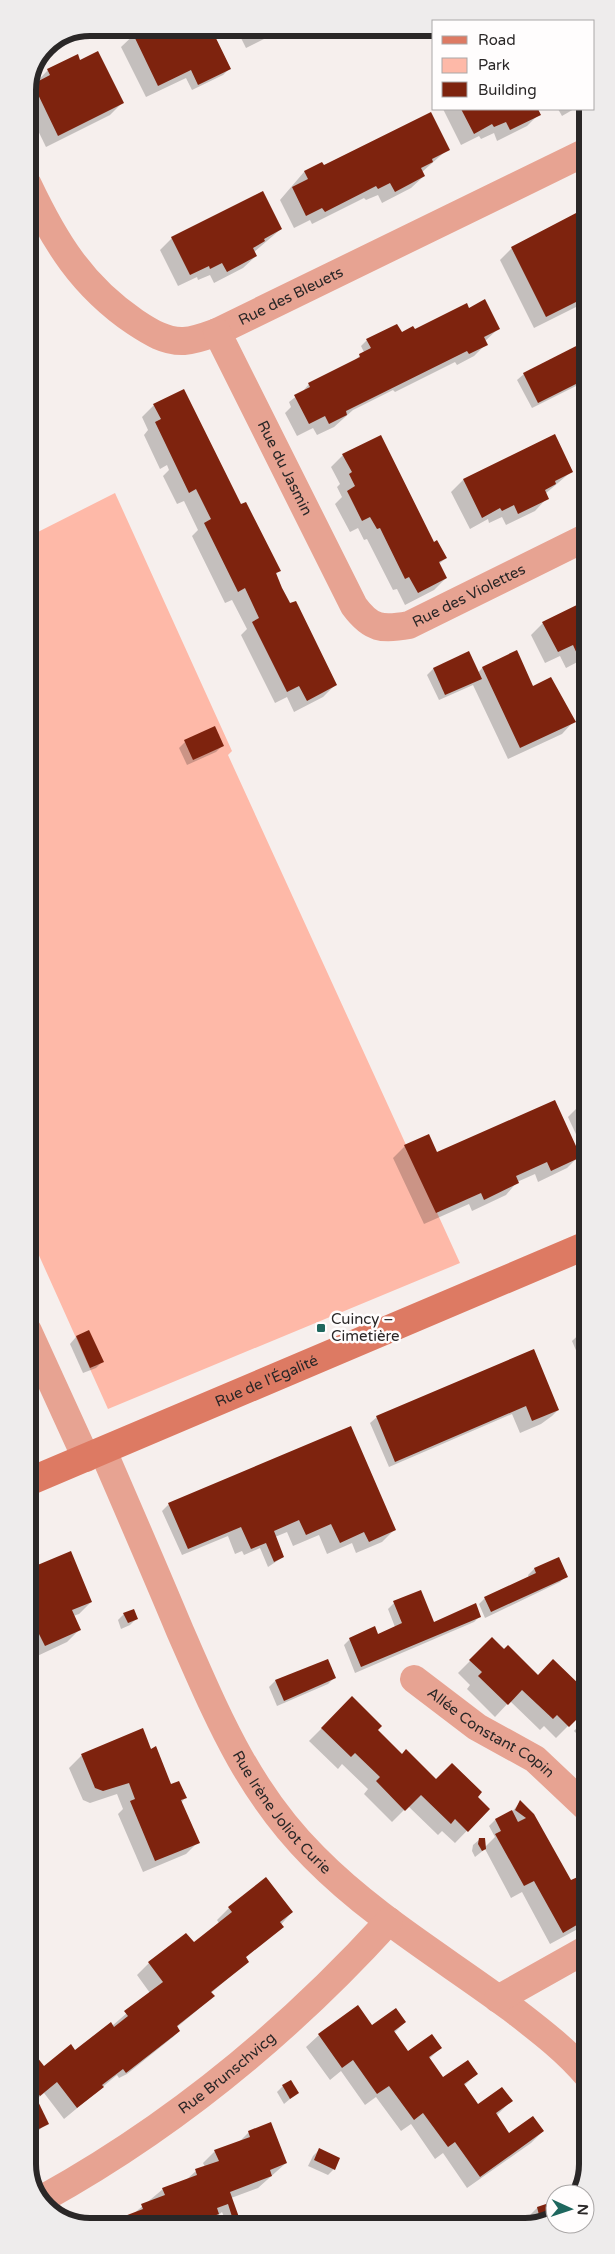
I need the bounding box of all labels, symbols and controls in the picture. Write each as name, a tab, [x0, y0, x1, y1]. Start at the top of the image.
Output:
legend	[432, 20, 595, 110]
text: Road	[478, 31, 516, 49]
text: Park	[478, 56, 510, 74]
text: Building	[478, 81, 537, 99]
street label: Rue des Bleuets	[235, 263, 346, 329]
street label: Rue du Jasmin	[254, 417, 316, 519]
street label: Rue des Violettes	[409, 560, 528, 631]
place label: Cuincy – Cimetière	[331, 1310, 399, 1345]
marker: Cuincy – Cimetière	[315, 1322, 327, 1334]
street label: Rue de l'Égalité	[212, 1351, 321, 1411]
street label: Allée Constant Copin	[424, 1683, 558, 1782]
street label: Rue Irène Joliot Curie	[229, 1747, 335, 1878]
street label: Rue Brunschvicg	[175, 2028, 279, 2118]
north arrow	[545, 2184, 595, 2234]
text: N	[574, 2204, 591, 2216]

